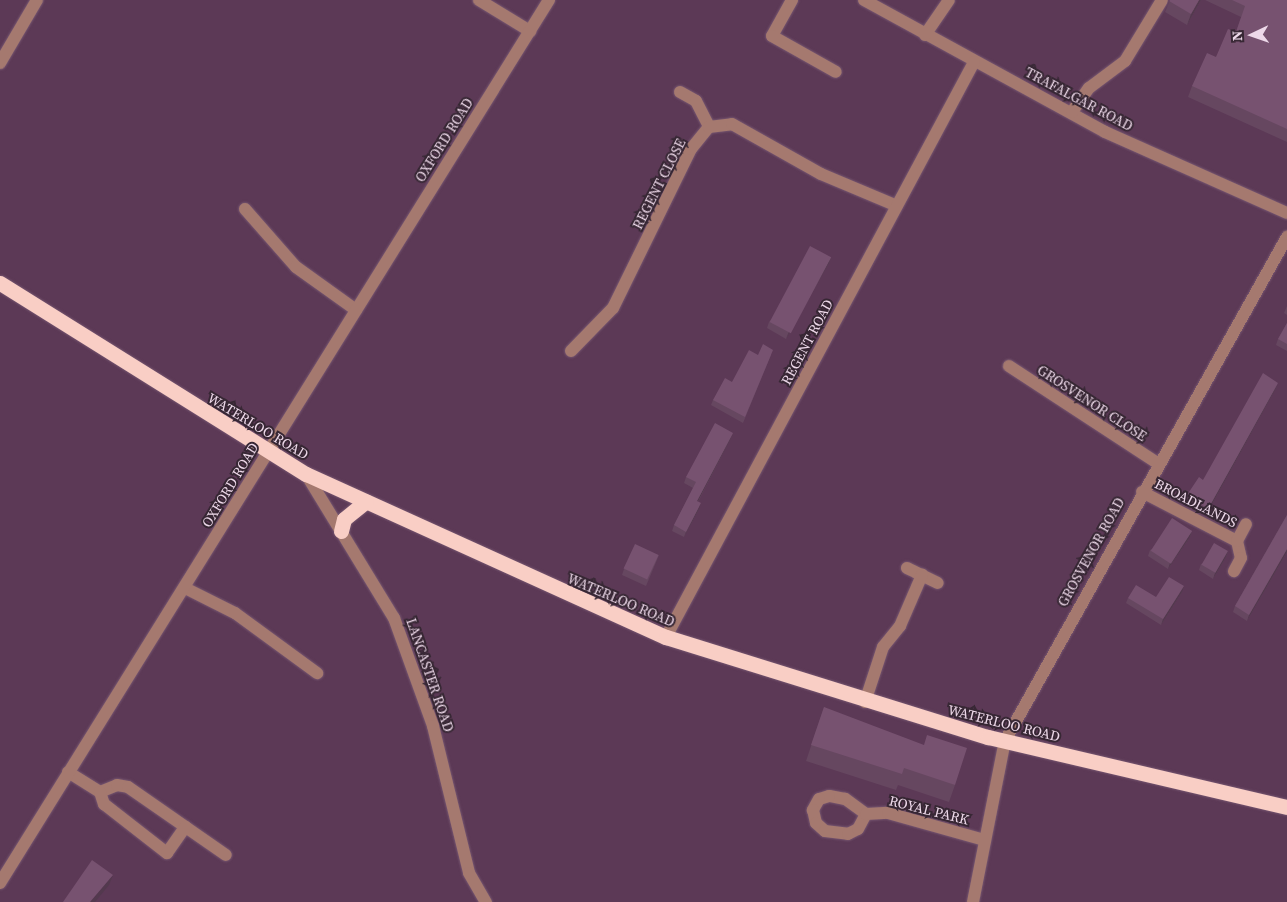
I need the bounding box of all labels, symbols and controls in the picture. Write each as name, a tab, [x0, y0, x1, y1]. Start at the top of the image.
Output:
north arrow	[1227, 10, 1277, 60]
text: N	[1227, 30, 1247, 41]
street label: TRAFALGAR ROAD	[1022, 64, 1136, 134]
street label: OXFORD ROAD	[412, 95, 476, 185]
street label: REGENT CLOSE	[629, 136, 689, 232]
street label: REGENT ROAD	[777, 296, 837, 388]
street label: GROSVENOR CLOSE	[1034, 361, 1150, 445]
street label: WATERLOO ROAD	[204, 389, 312, 463]
street label: OXFORD ROAD	[198, 440, 262, 530]
street label: BROADLANDS	[1152, 475, 1240, 531]
street label: GROSVENOR ROAD	[1054, 495, 1128, 609]
street label: WATERLOO ROAD	[565, 570, 677, 630]
street label: LANCASTER ROAD	[403, 616, 457, 734]
street label: WATERLOO ROAD	[946, 701, 1062, 745]
street label: ROYAL PARK	[887, 792, 971, 828]

